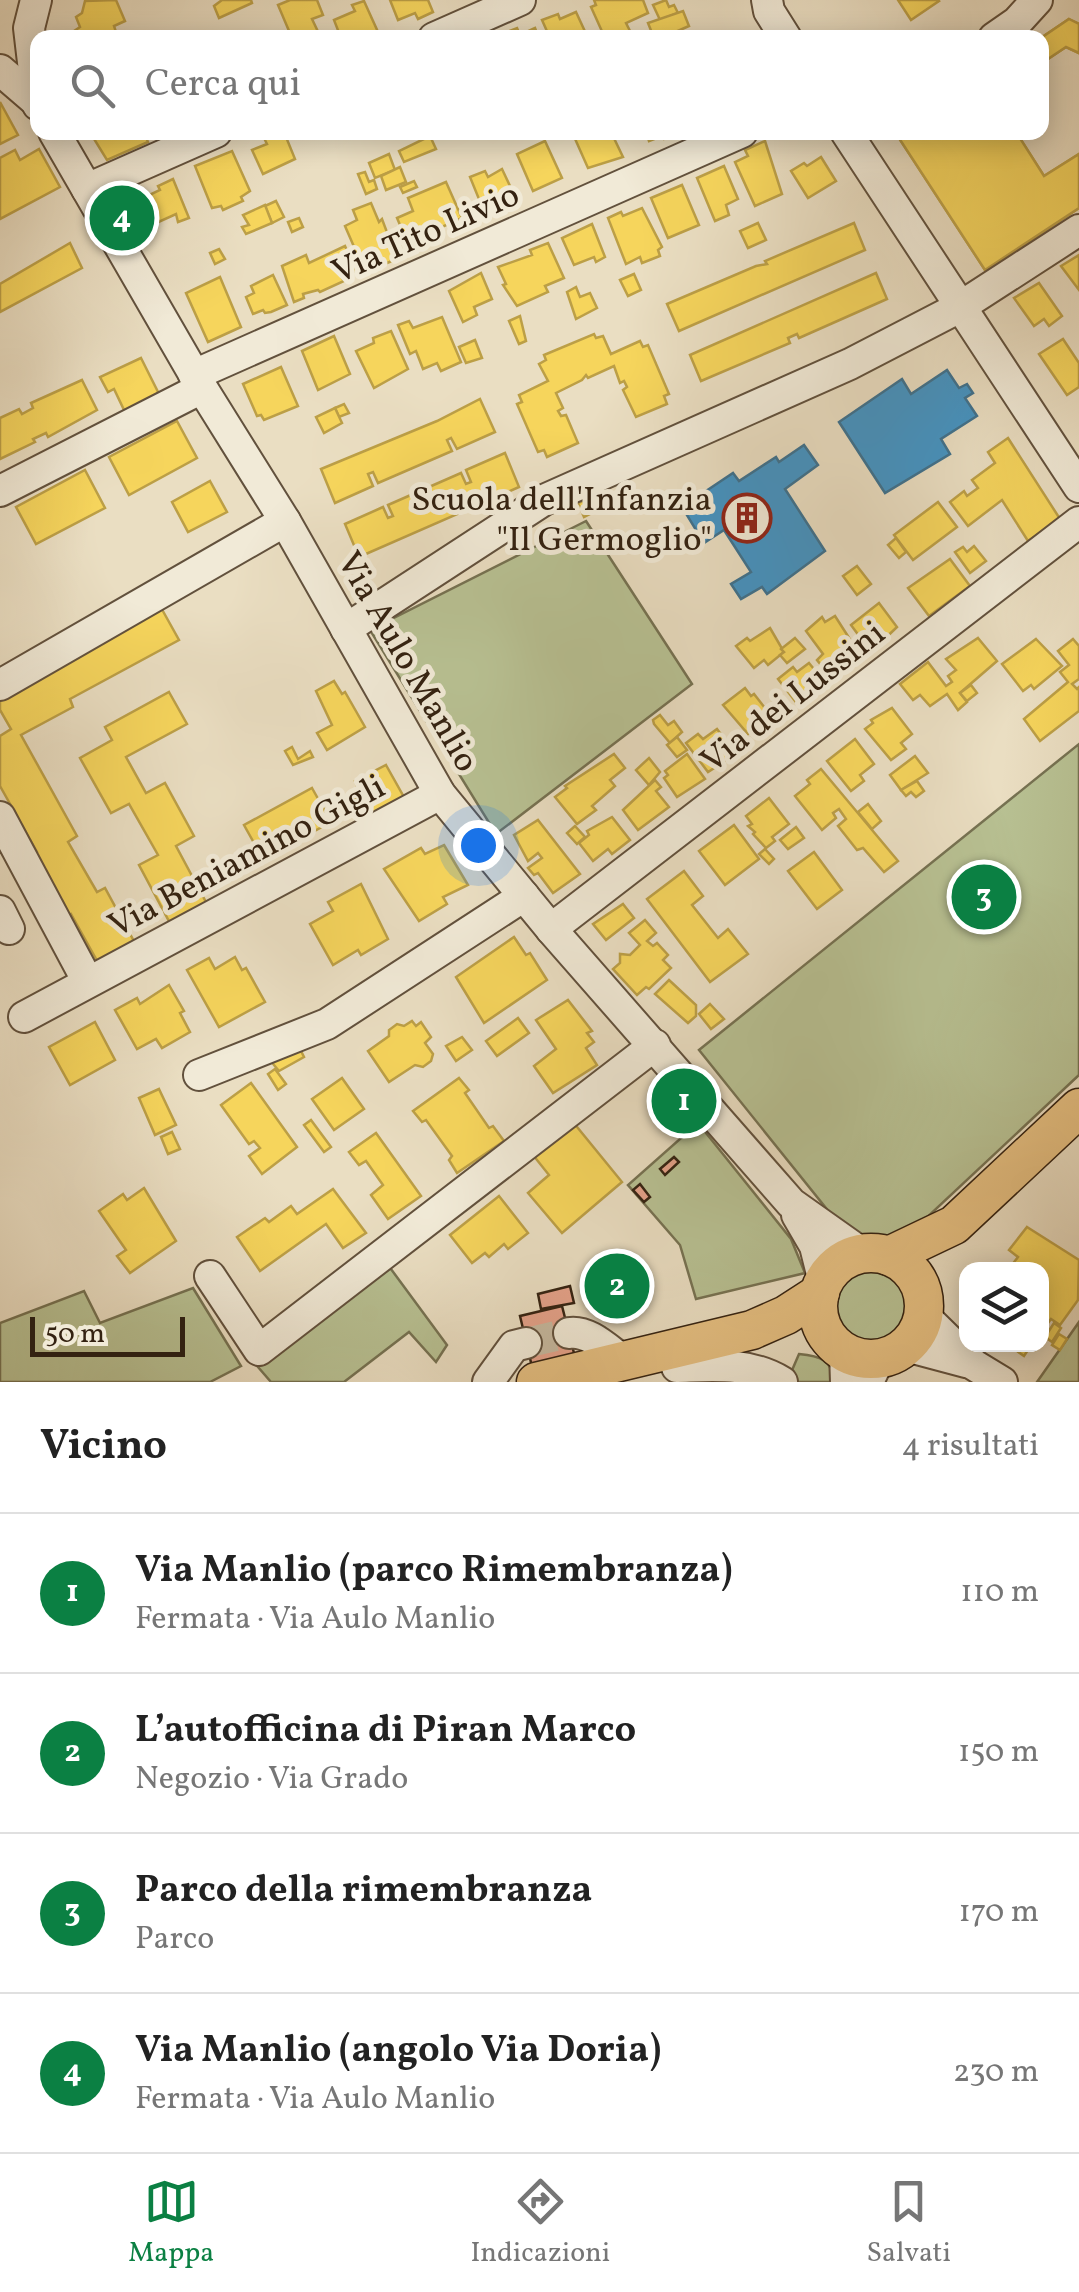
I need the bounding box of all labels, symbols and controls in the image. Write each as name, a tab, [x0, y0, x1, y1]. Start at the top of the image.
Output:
search box	[30, 30, 1049, 140]
icon: search	[65, 58, 120, 113]
text: Cerca qui	[145, 59, 301, 112]
street label: Via Tito Livio	[325, 172, 528, 297]
pin: 4	[90, 180, 154, 256]
place label: Scuola dell'Infanzia "Il Germoglio"	[411, 477, 712, 565]
building icon: Scuola dell'Infanzia "Il Germoglio"	[721, 492, 773, 544]
street label: Via Aulo Manlio	[324, 543, 489, 782]
street label: Via dei Lussini	[691, 611, 896, 786]
street label: Via Beniamino Gigli	[100, 764, 394, 951]
your location	[453, 820, 504, 871]
pin: 3	[952, 860, 1016, 934]
pin: 1	[652, 1064, 716, 1138]
pin: 2	[584, 1248, 650, 1324]
map controls	[959, 1262, 1049, 1352]
button: layers	[959, 1262, 1049, 1352]
scale bar	[30, 1312, 185, 1356]
text: 50 m	[45, 1315, 105, 1354]
text: Vicino	[40, 1418, 167, 1477]
text: 4 risultati	[902, 1425, 1039, 1469]
text: Via Manlio (parco Rimembranza)	[135, 1545, 732, 1598]
text: 1	[66, 1571, 79, 1615]
text: 110 m	[960, 1571, 1039, 1615]
text: Fermata · Via Aulo Manlio	[135, 1598, 495, 1642]
text: L’autofficina di Piran Marco	[135, 1705, 636, 1758]
text: 2	[64, 1731, 81, 1775]
text: 150 m	[958, 1731, 1039, 1775]
text: Negozio · Via Grado	[135, 1758, 408, 1802]
text: Parco della rimembranza	[135, 1865, 592, 1918]
text: 3	[64, 1891, 81, 1935]
text: 170 m	[958, 1891, 1039, 1935]
text: Parco	[135, 1918, 214, 1962]
text: Via Manlio (angolo Via Doria)	[135, 2025, 661, 2078]
text: 4	[63, 2051, 82, 2095]
text: 230 m	[953, 2051, 1039, 2095]
text: Fermata · Via Aulo Manlio	[135, 2078, 495, 2122]
tab: Mappa	[128, 2174, 214, 2273]
tab: Indicazioni	[470, 2174, 610, 2273]
tab: Salvati	[867, 2174, 951, 2273]

